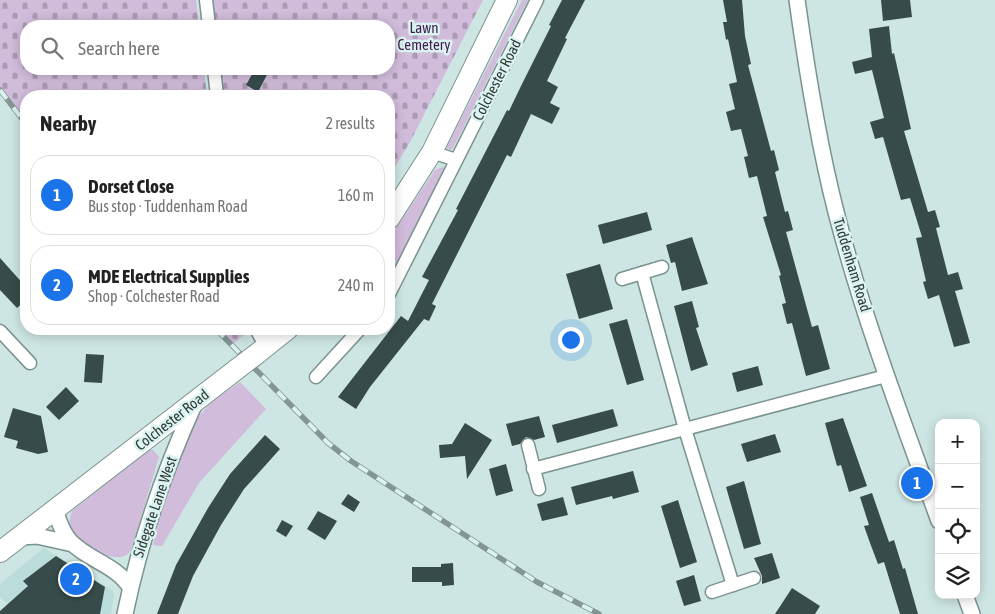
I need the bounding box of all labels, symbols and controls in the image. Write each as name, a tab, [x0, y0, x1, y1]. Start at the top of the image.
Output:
park label: Lawn Cemetery	[398, 19, 450, 53]
search box	[20, 20, 395, 75]
icon: search	[38, 34, 66, 62]
street label: Colchester Road	[469, 36, 524, 123]
text: Search here	[78, 37, 160, 59]
text: Nearby	[40, 111, 96, 135]
text: 2 results	[325, 114, 375, 132]
text: Dorset Close	[88, 175, 174, 197]
text: 1	[53, 186, 61, 204]
text: 160 m	[338, 186, 374, 204]
text: Bus stop · Tuddenham Road	[88, 197, 248, 215]
street label: Tuddenham Road	[830, 216, 875, 314]
text: MDE Electrical Supplies	[88, 265, 249, 287]
text: 2	[53, 276, 61, 294]
text: 240 m	[338, 276, 374, 294]
text: Shop · Colchester Road	[88, 287, 220, 305]
your location	[558, 327, 584, 353]
street label: Colchester Road	[132, 386, 212, 454]
map controls	[935, 419, 980, 599]
button: +	[935, 419, 980, 464]
street label: Sidegate Lane West	[129, 454, 180, 560]
pin: 1	[901, 464, 933, 502]
button: −	[935, 464, 980, 509]
button: locate	[935, 509, 980, 554]
button: layers	[935, 554, 980, 599]
pin: 2	[60, 560, 92, 598]

